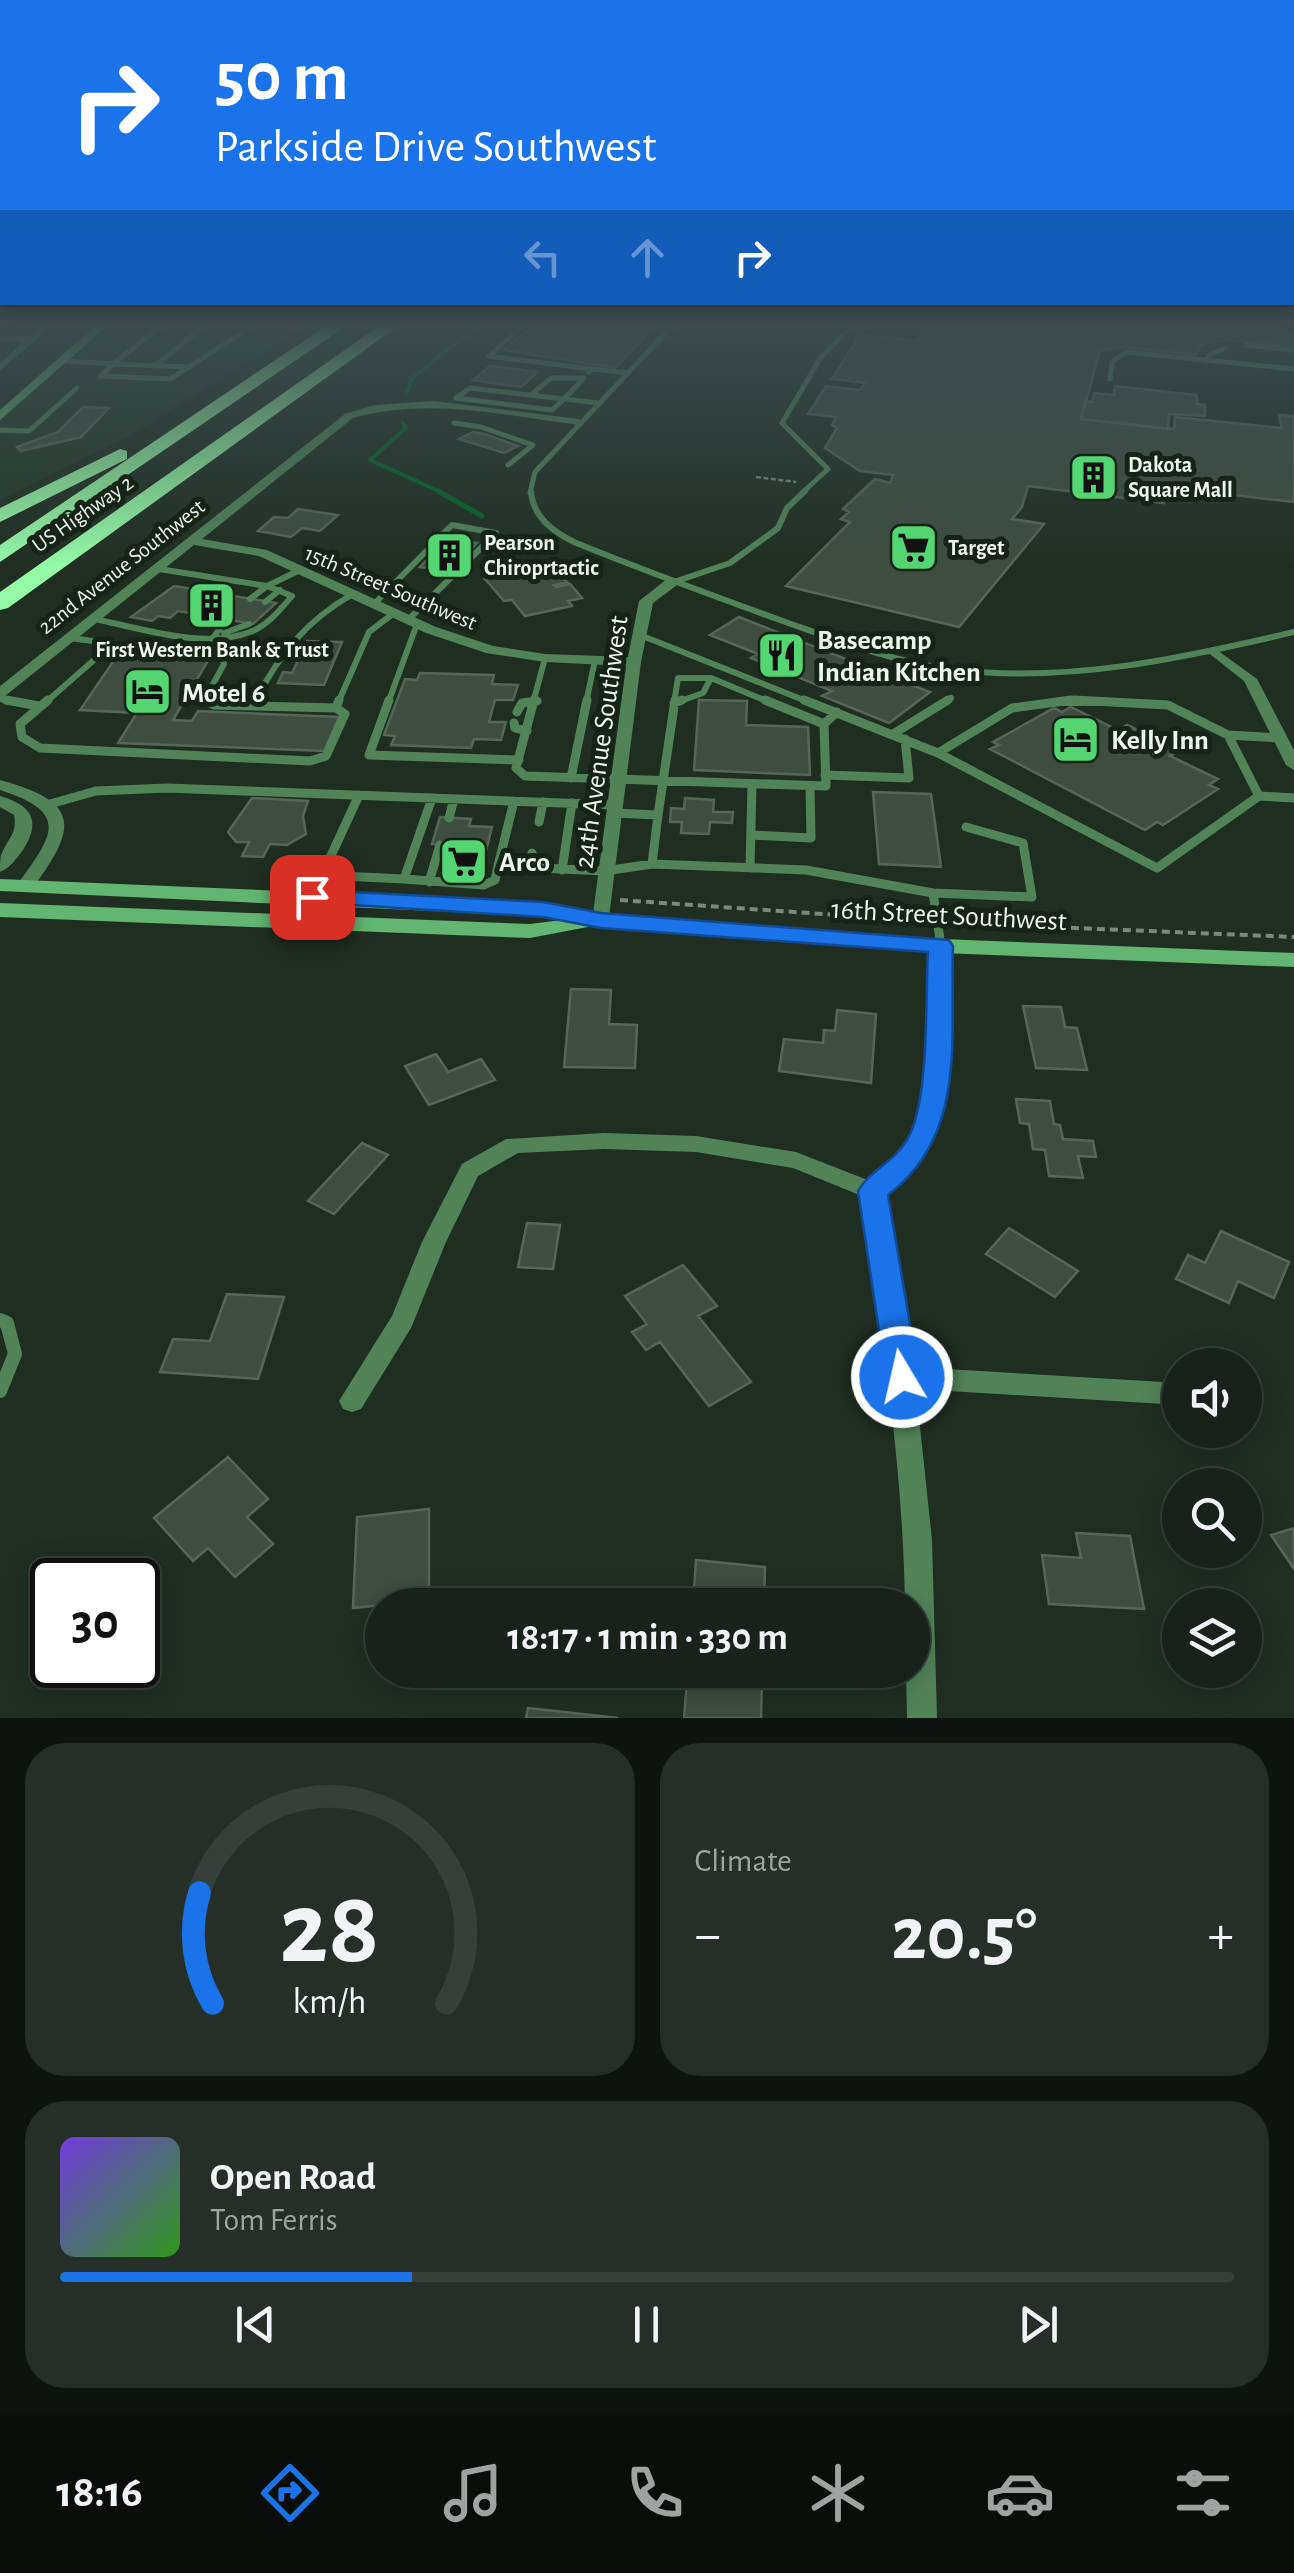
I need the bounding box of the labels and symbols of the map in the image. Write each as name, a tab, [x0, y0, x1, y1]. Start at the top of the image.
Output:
building icon: Dakota Square Mall	[1067, 451, 1119, 503]
place label: Dakota Square Mall	[1128, 454, 1233, 501]
street label: US Highway 2	[28, 471, 137, 556]
street label: 22nd Avenue Southwest	[34, 495, 209, 638]
supermarket icon: Target	[887, 521, 939, 573]
building icon: Pearson Chiroprtactic	[423, 529, 475, 581]
place label: Pearson Chiroprtactic	[484, 532, 599, 579]
place label: Target	[948, 537, 1005, 559]
street label: 15th Street Southwest	[302, 542, 480, 634]
building icon: First Western Bank & Trust	[186, 579, 238, 631]
street label: 24th Avenue Southwest	[570, 614, 634, 870]
place label: Basecamp Indian Kitchen	[817, 627, 981, 687]
restaurant icon: Basecamp Indian Kitchen	[756, 629, 808, 681]
place label: First Western Bank & Trust	[95, 639, 329, 661]
hotel icon: Motel 6	[121, 666, 173, 718]
place label: Motel 6	[182, 680, 265, 708]
hotel icon: Kelly Inn	[1050, 713, 1102, 765]
place label: Kelly Inn	[1111, 727, 1209, 755]
supermarket icon: Arco	[438, 835, 490, 887]
place label: Arco	[499, 849, 550, 877]
pin	[270, 855, 355, 940]
street label: 16th Street Southwest	[830, 896, 1067, 936]
position arrow	[850, 1325, 954, 1429]
speed limit sign: 30	[30, 1558, 160, 1688]

